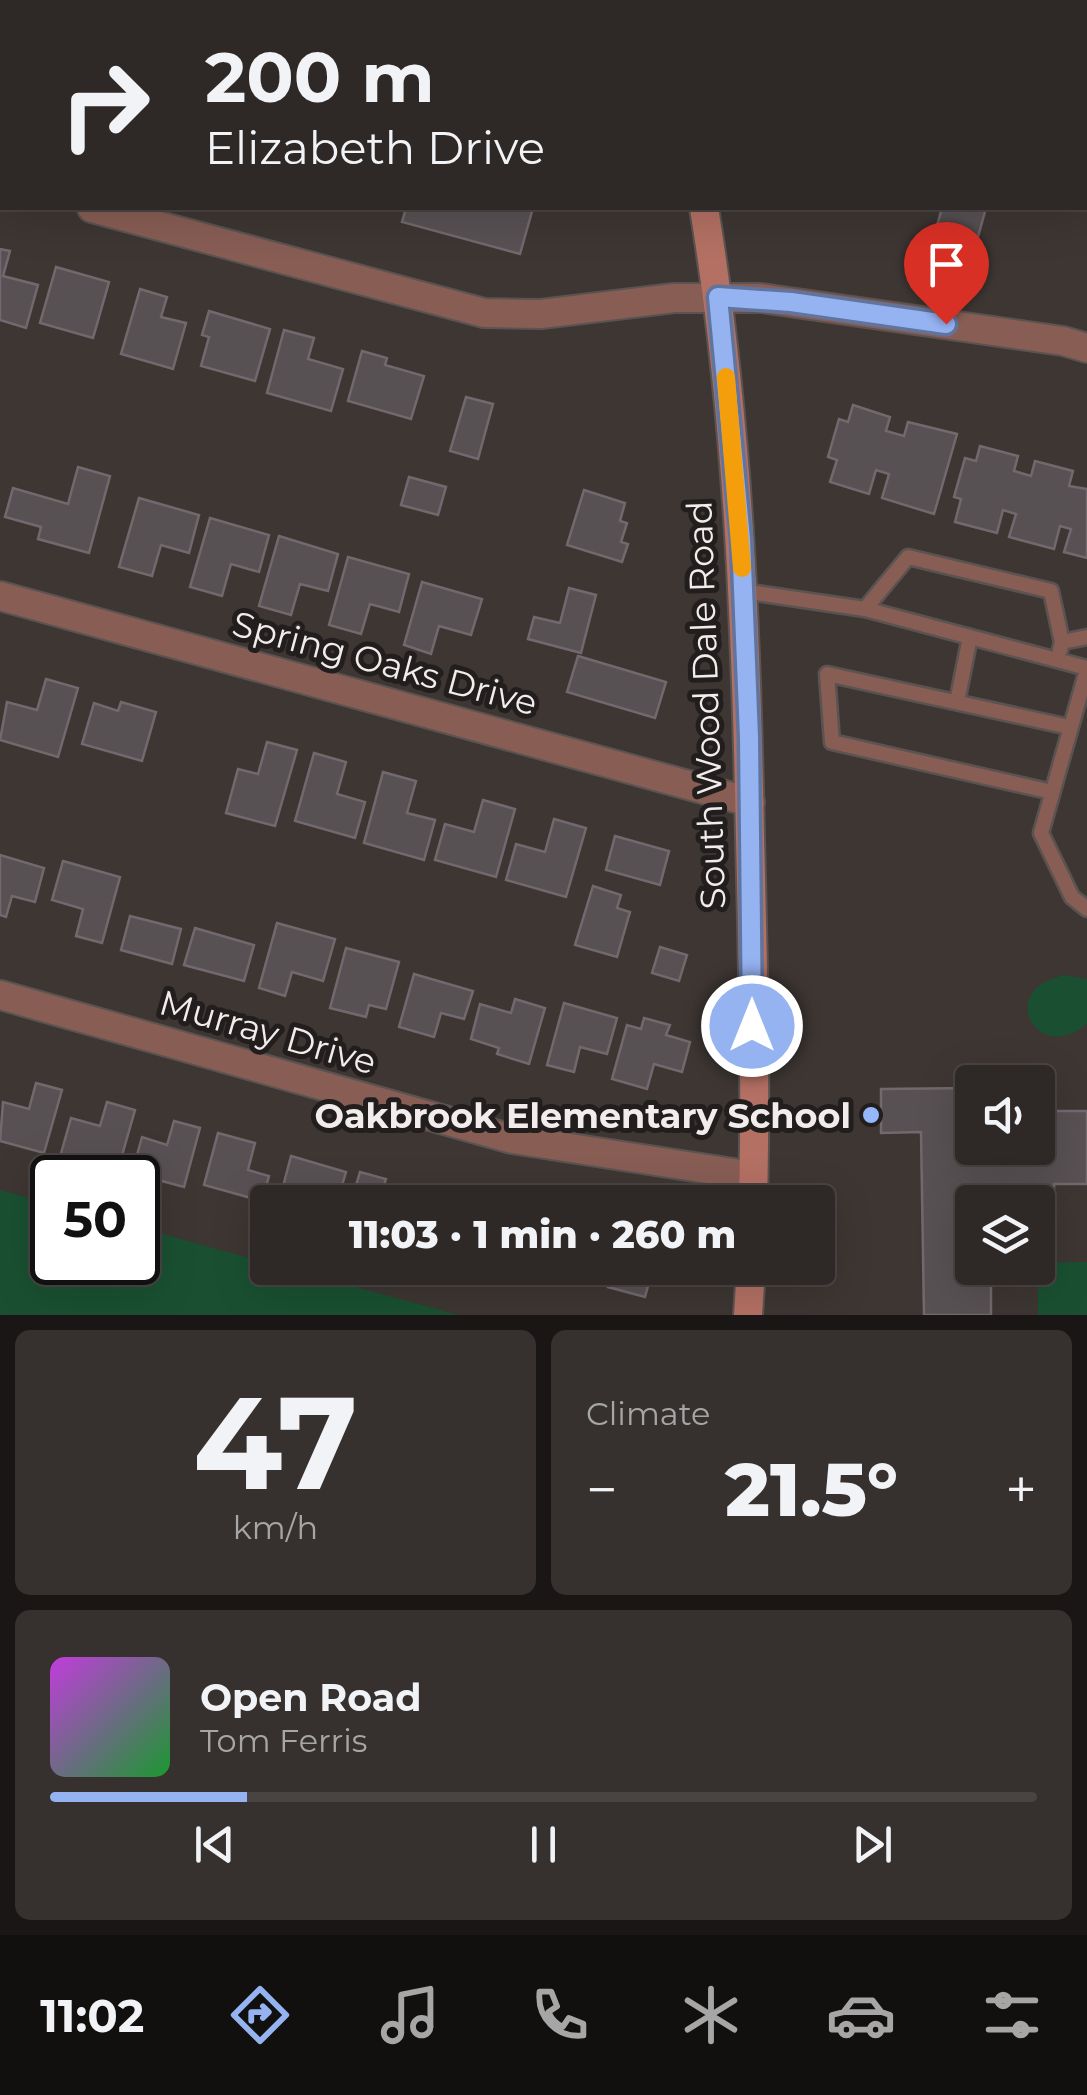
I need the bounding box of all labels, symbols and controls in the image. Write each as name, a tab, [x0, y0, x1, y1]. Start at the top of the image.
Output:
text: 200 m	[205, 34, 435, 120]
icon: right	[40, 40, 170, 170]
text: Elizabeth Drive	[205, 120, 545, 175]
pin	[904, 222, 989, 325]
icon: arrive	[919, 237, 974, 292]
street label: South Wood Dale Road	[677, 500, 735, 910]
street label: Spring Oaks Drive	[228, 602, 542, 724]
position arrow	[700, 974, 804, 1078]
street label: Murray Drive	[155, 981, 381, 1083]
map controls	[955, 1065, 1055, 1285]
button: sound	[955, 1065, 1055, 1165]
place label: Oakbrook Elementary School	[314, 1094, 851, 1137]
marker: Oakbrook Elementary School	[860, 1104, 882, 1126]
speed limit sign: 50	[30, 1155, 160, 1285]
button: layers	[955, 1185, 1055, 1285]
text: 11:03 · 1 min · 260 m	[349, 1211, 736, 1258]
text: 47	[193, 1363, 358, 1522]
text: Climate	[586, 1394, 710, 1433]
text: 21.5°	[725, 1443, 898, 1535]
text: −	[586, 1456, 618, 1523]
text: +	[1005, 1456, 1037, 1523]
text: km/h	[233, 1508, 318, 1547]
text: Open Road	[200, 1674, 422, 1721]
text: Tom Ferris	[200, 1721, 367, 1760]
icon: previous	[187, 1817, 242, 1872]
icon: pause	[516, 1817, 571, 1872]
icon: next	[845, 1817, 900, 1872]
icon: directions	[225, 1980, 295, 2050]
icon: music	[375, 1980, 445, 2050]
icon: phone	[525, 1980, 595, 2050]
icon: climate	[676, 1980, 746, 2050]
icon: car	[826, 1980, 896, 2050]
icon: filters	[977, 1980, 1047, 2050]
text: 11:02	[40, 1988, 144, 2043]

